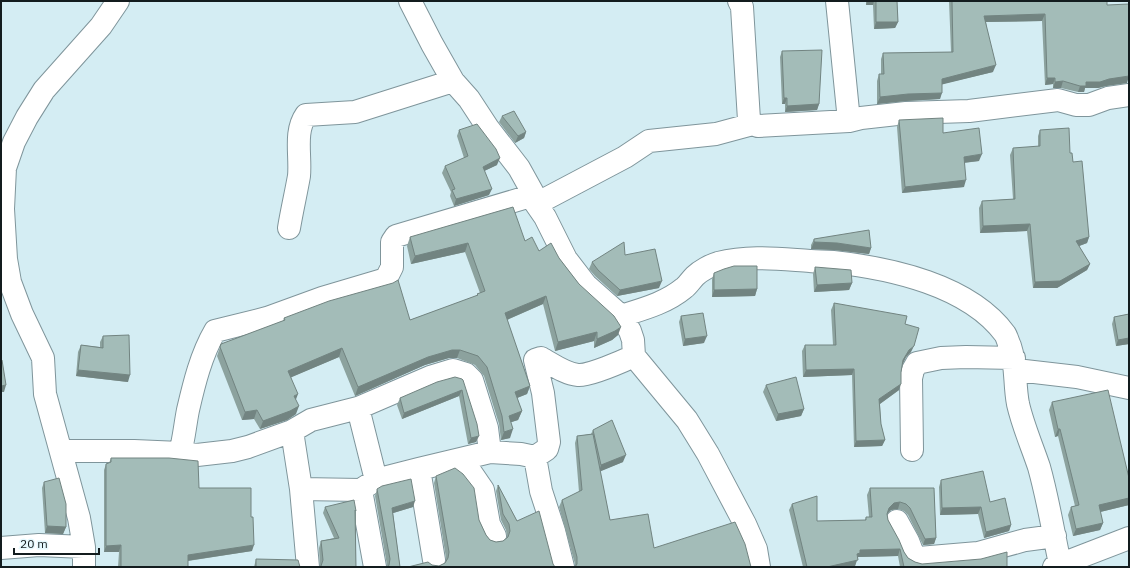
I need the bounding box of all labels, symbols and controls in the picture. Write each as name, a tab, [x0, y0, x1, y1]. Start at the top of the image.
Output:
scale bar	[14, 530, 99, 556]
text: 20 m	[20, 536, 48, 551]

